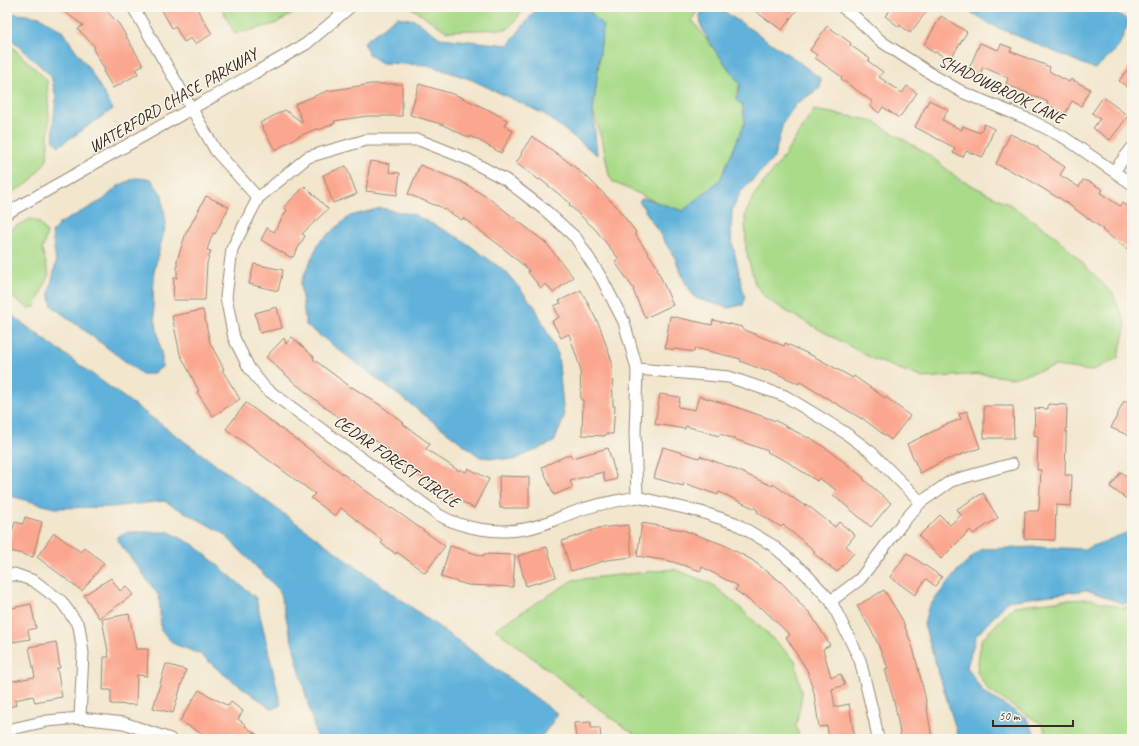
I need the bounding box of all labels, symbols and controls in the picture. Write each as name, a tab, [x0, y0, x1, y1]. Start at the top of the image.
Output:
street label: WATERFORD CHASE PARKWAY	[85, 42, 263, 157]
street label: SHADOWBROOK LANE	[936, 50, 1070, 130]
street label: CEDAR FOREST CIRCLE	[330, 410, 465, 514]
scale bar	[993, 702, 1073, 728]
text: 50 m	[999, 708, 1021, 724]

